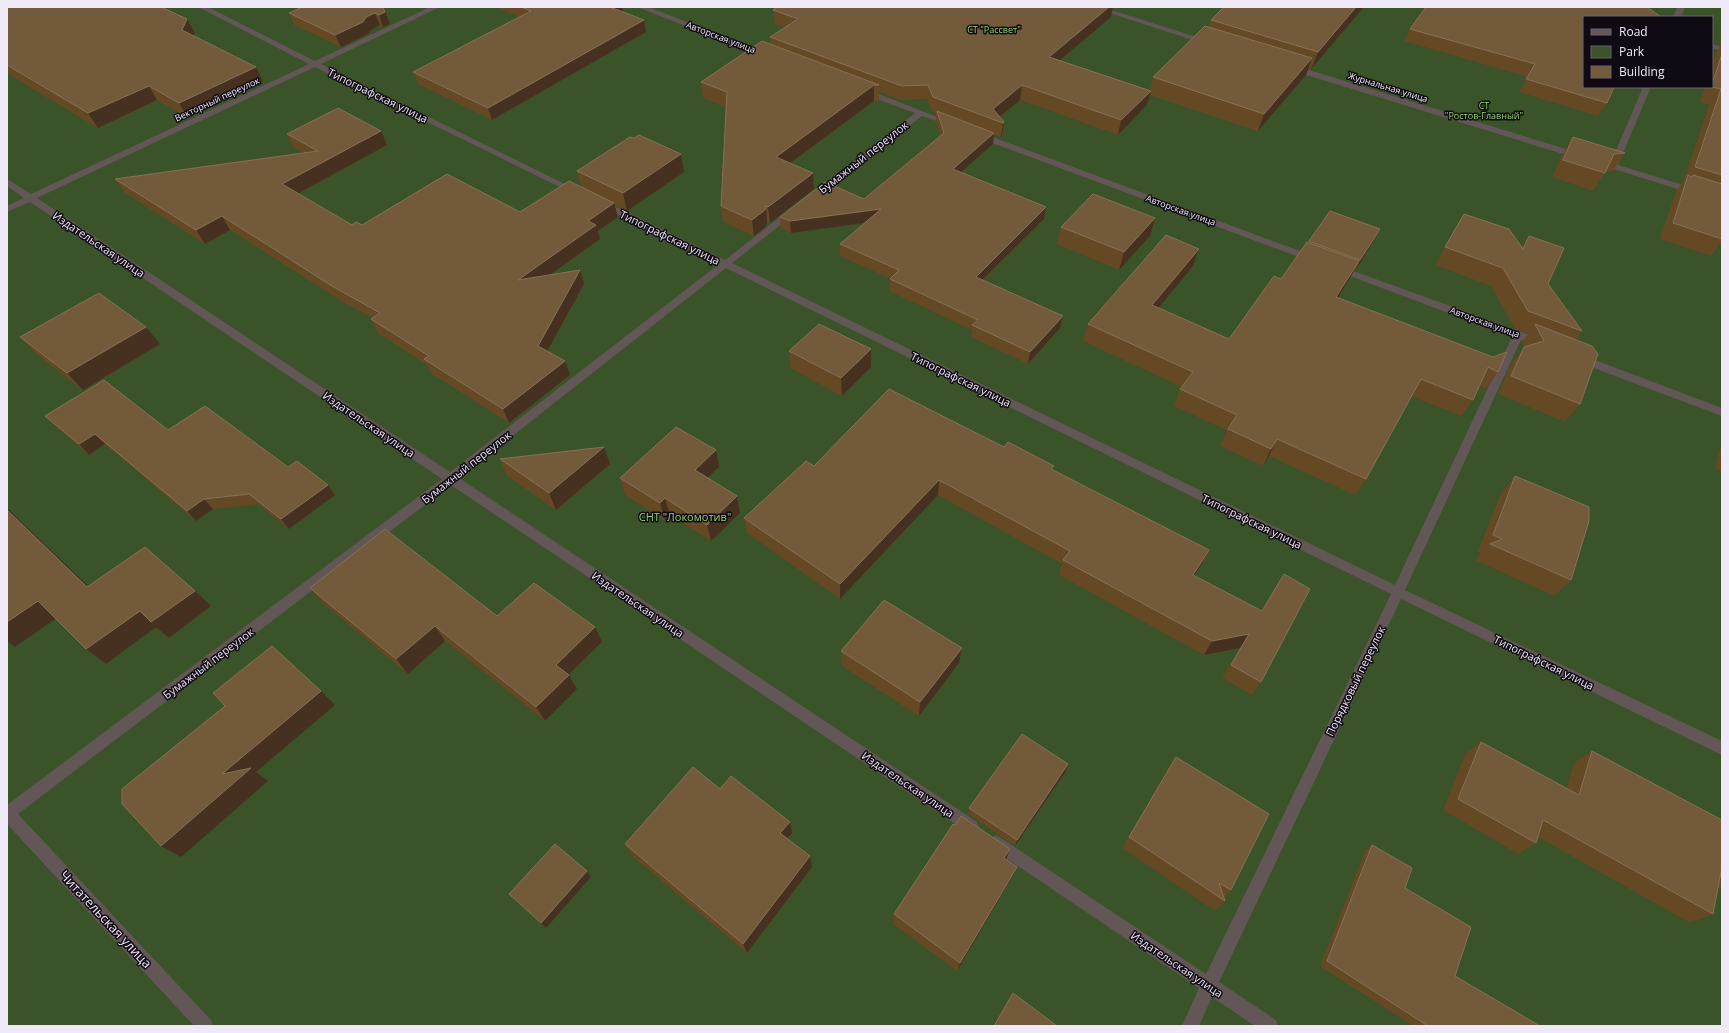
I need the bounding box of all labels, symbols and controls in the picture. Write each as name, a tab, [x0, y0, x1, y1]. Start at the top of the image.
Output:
legend	[1583, 16, 1713, 88]
street label: Авторская улица	[684, 18, 758, 56]
park label: СТ "Рассвет"	[967, 23, 1021, 36]
text: Road	[1619, 23, 1648, 40]
text: Park	[1619, 43, 1645, 60]
text: Building	[1619, 63, 1665, 80]
street label: Типографская улица	[325, 64, 431, 126]
street label: Журнальная улица	[1347, 69, 1429, 105]
street label: Векторный переулок	[172, 73, 262, 124]
park label: СТ "Ростов-Главный"	[1445, 99, 1523, 122]
street label: Бумажный переулок	[815, 117, 911, 197]
street label: Авторская улица	[1144, 191, 1218, 229]
street label: Типографская улица	[617, 206, 723, 268]
street label: Издательская улица	[50, 208, 148, 280]
street label: Авторская улица	[1448, 303, 1522, 341]
street label: Типографская улица	[908, 348, 1014, 410]
street label: Издательская улица	[320, 388, 418, 460]
street label: Бумажный переулок	[418, 427, 514, 507]
street label: Типографская улица	[1199, 490, 1305, 552]
park label: СНТ "Локомотив"	[639, 509, 731, 524]
street label: Издательская улица	[589, 568, 687, 640]
street label: Порядковый переулок	[1322, 623, 1388, 739]
street label: Бумажный переулок	[160, 624, 257, 702]
street label: Типографская улица	[1491, 631, 1597, 693]
street label: Издательская улица	[859, 748, 957, 820]
street label: Читательская улица	[56, 866, 156, 972]
street label: Издательская улица	[1128, 928, 1226, 1000]

